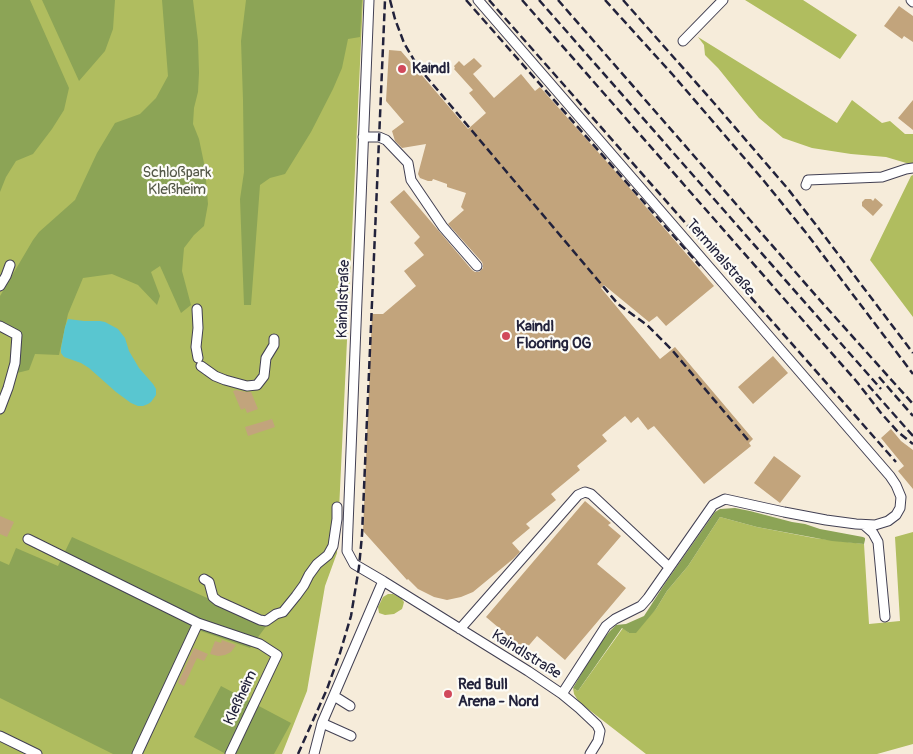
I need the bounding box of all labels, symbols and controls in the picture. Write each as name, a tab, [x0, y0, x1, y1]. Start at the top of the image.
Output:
place label: Kaindl	[412, 60, 450, 78]
marker: Kaindl	[396, 63, 408, 75]
park label: Schloßpark Kleßheim	[143, 164, 211, 199]
street label: Terminalstraße	[682, 216, 758, 300]
street label: Kaindlstraße	[334, 259, 354, 339]
place label: Kaindl Flooring OG	[516, 318, 591, 353]
marker: Kaindl Flooring OG	[500, 330, 512, 342]
street label: Kaindlstraße	[488, 627, 564, 683]
street label: Kleßheim	[221, 668, 261, 728]
place label: Red Bull Arena - Nord	[458, 676, 539, 711]
marker: Red Bull Arena - Nord	[442, 688, 454, 700]

